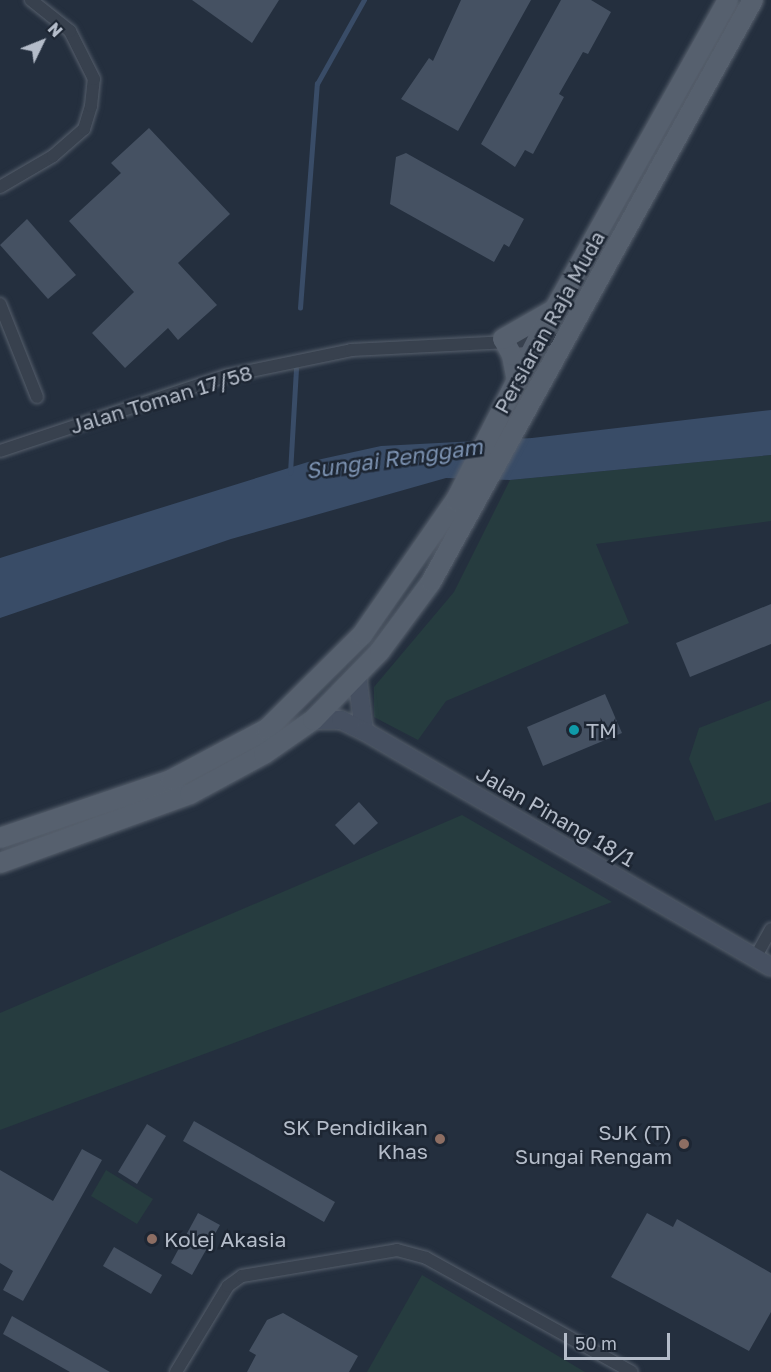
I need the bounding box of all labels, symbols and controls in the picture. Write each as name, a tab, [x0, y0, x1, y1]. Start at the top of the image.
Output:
north arrow	[12, 12, 72, 72]
text: N	[44, 18, 67, 41]
street label: Persiaran Raja Muda	[488, 226, 610, 418]
street label: Jalan Toman 17/58	[67, 359, 255, 439]
water label: Sungai Renggam	[304, 433, 484, 483]
place label: TM	[586, 717, 617, 743]
marker: TM	[567, 723, 581, 737]
street label: Jalan Pinang 18/1	[472, 760, 640, 872]
place label: SK Pendidikan Khas	[283, 1114, 428, 1164]
place label: SJK (T) Sungai Rengam	[515, 1119, 672, 1169]
marker: SK Pendidikan Khas	[433, 1132, 447, 1146]
marker: SJK (T) Sungai Rengam	[677, 1137, 691, 1151]
place label: Kolej Akasia	[164, 1226, 286, 1252]
marker: Kolej Akasia	[145, 1232, 159, 1246]
scale bar	[567, 1321, 674, 1359]
text: 50 m	[575, 1332, 617, 1354]

